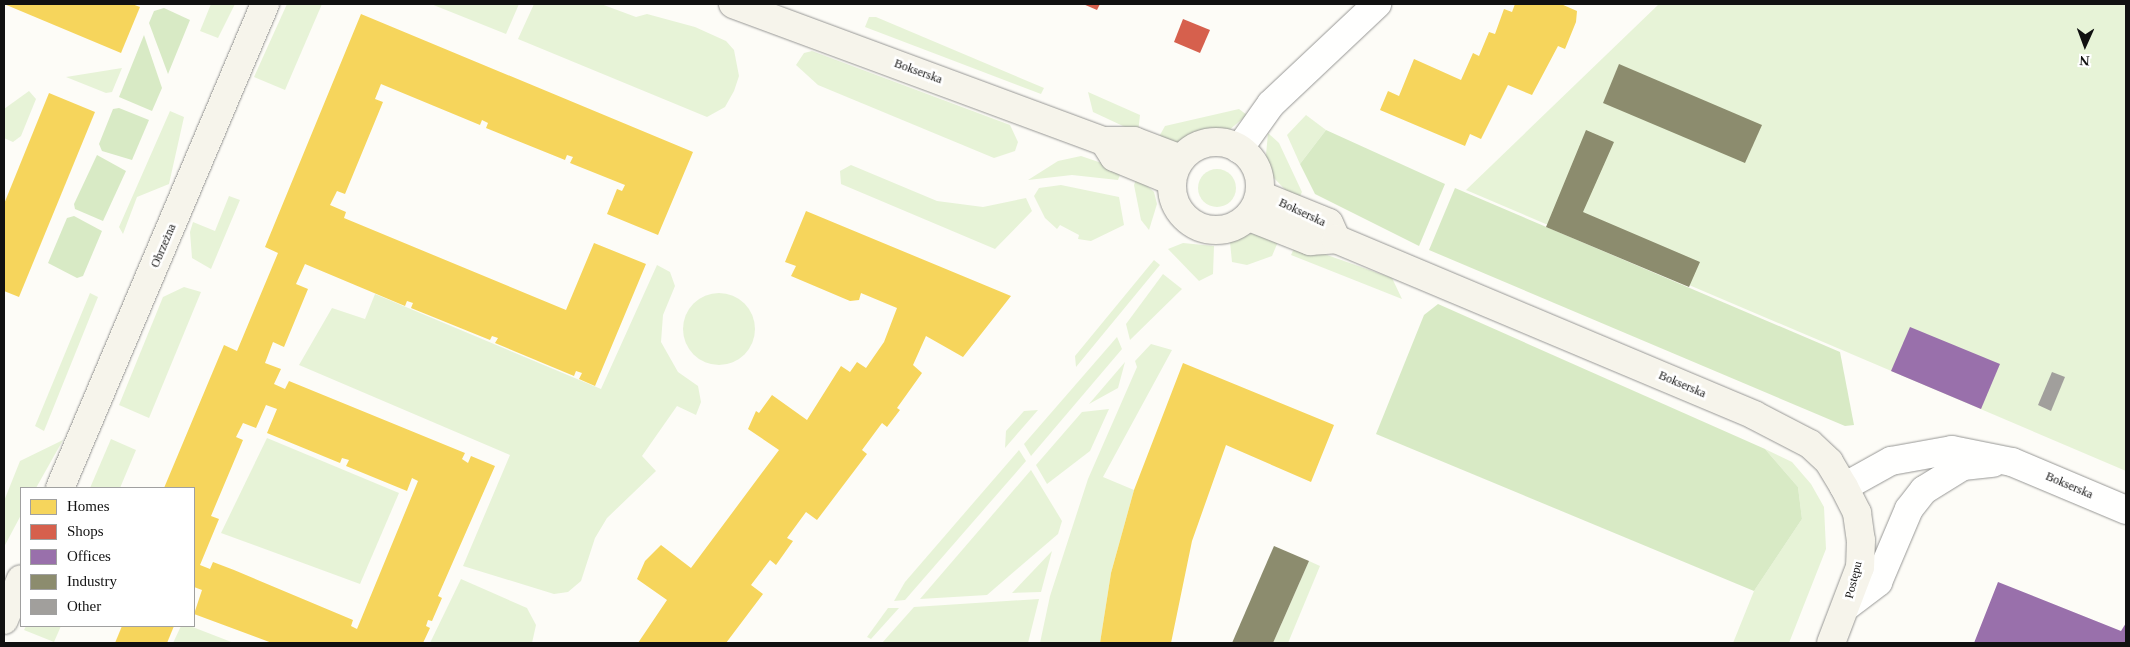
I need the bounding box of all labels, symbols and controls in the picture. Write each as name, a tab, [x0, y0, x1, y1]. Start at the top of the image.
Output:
north arrow	[2060, 20, 2110, 70]
text: N	[2079, 53, 2090, 68]
street label: Bokserska	[892, 57, 944, 87]
street label: Bokserska	[1276, 196, 1328, 230]
street label: Obrzeżna	[148, 222, 180, 270]
street label: Bokserska	[1656, 369, 1708, 401]
street label: Bokserska	[2043, 470, 2095, 502]
legend	[20, 487, 195, 627]
text: Homes	[67, 498, 110, 514]
text: Shops	[67, 523, 104, 539]
text: Offices	[67, 548, 111, 564]
street label: Postępu	[1842, 560, 1866, 600]
text: Industry	[67, 573, 117, 589]
text: Other	[67, 598, 101, 614]

